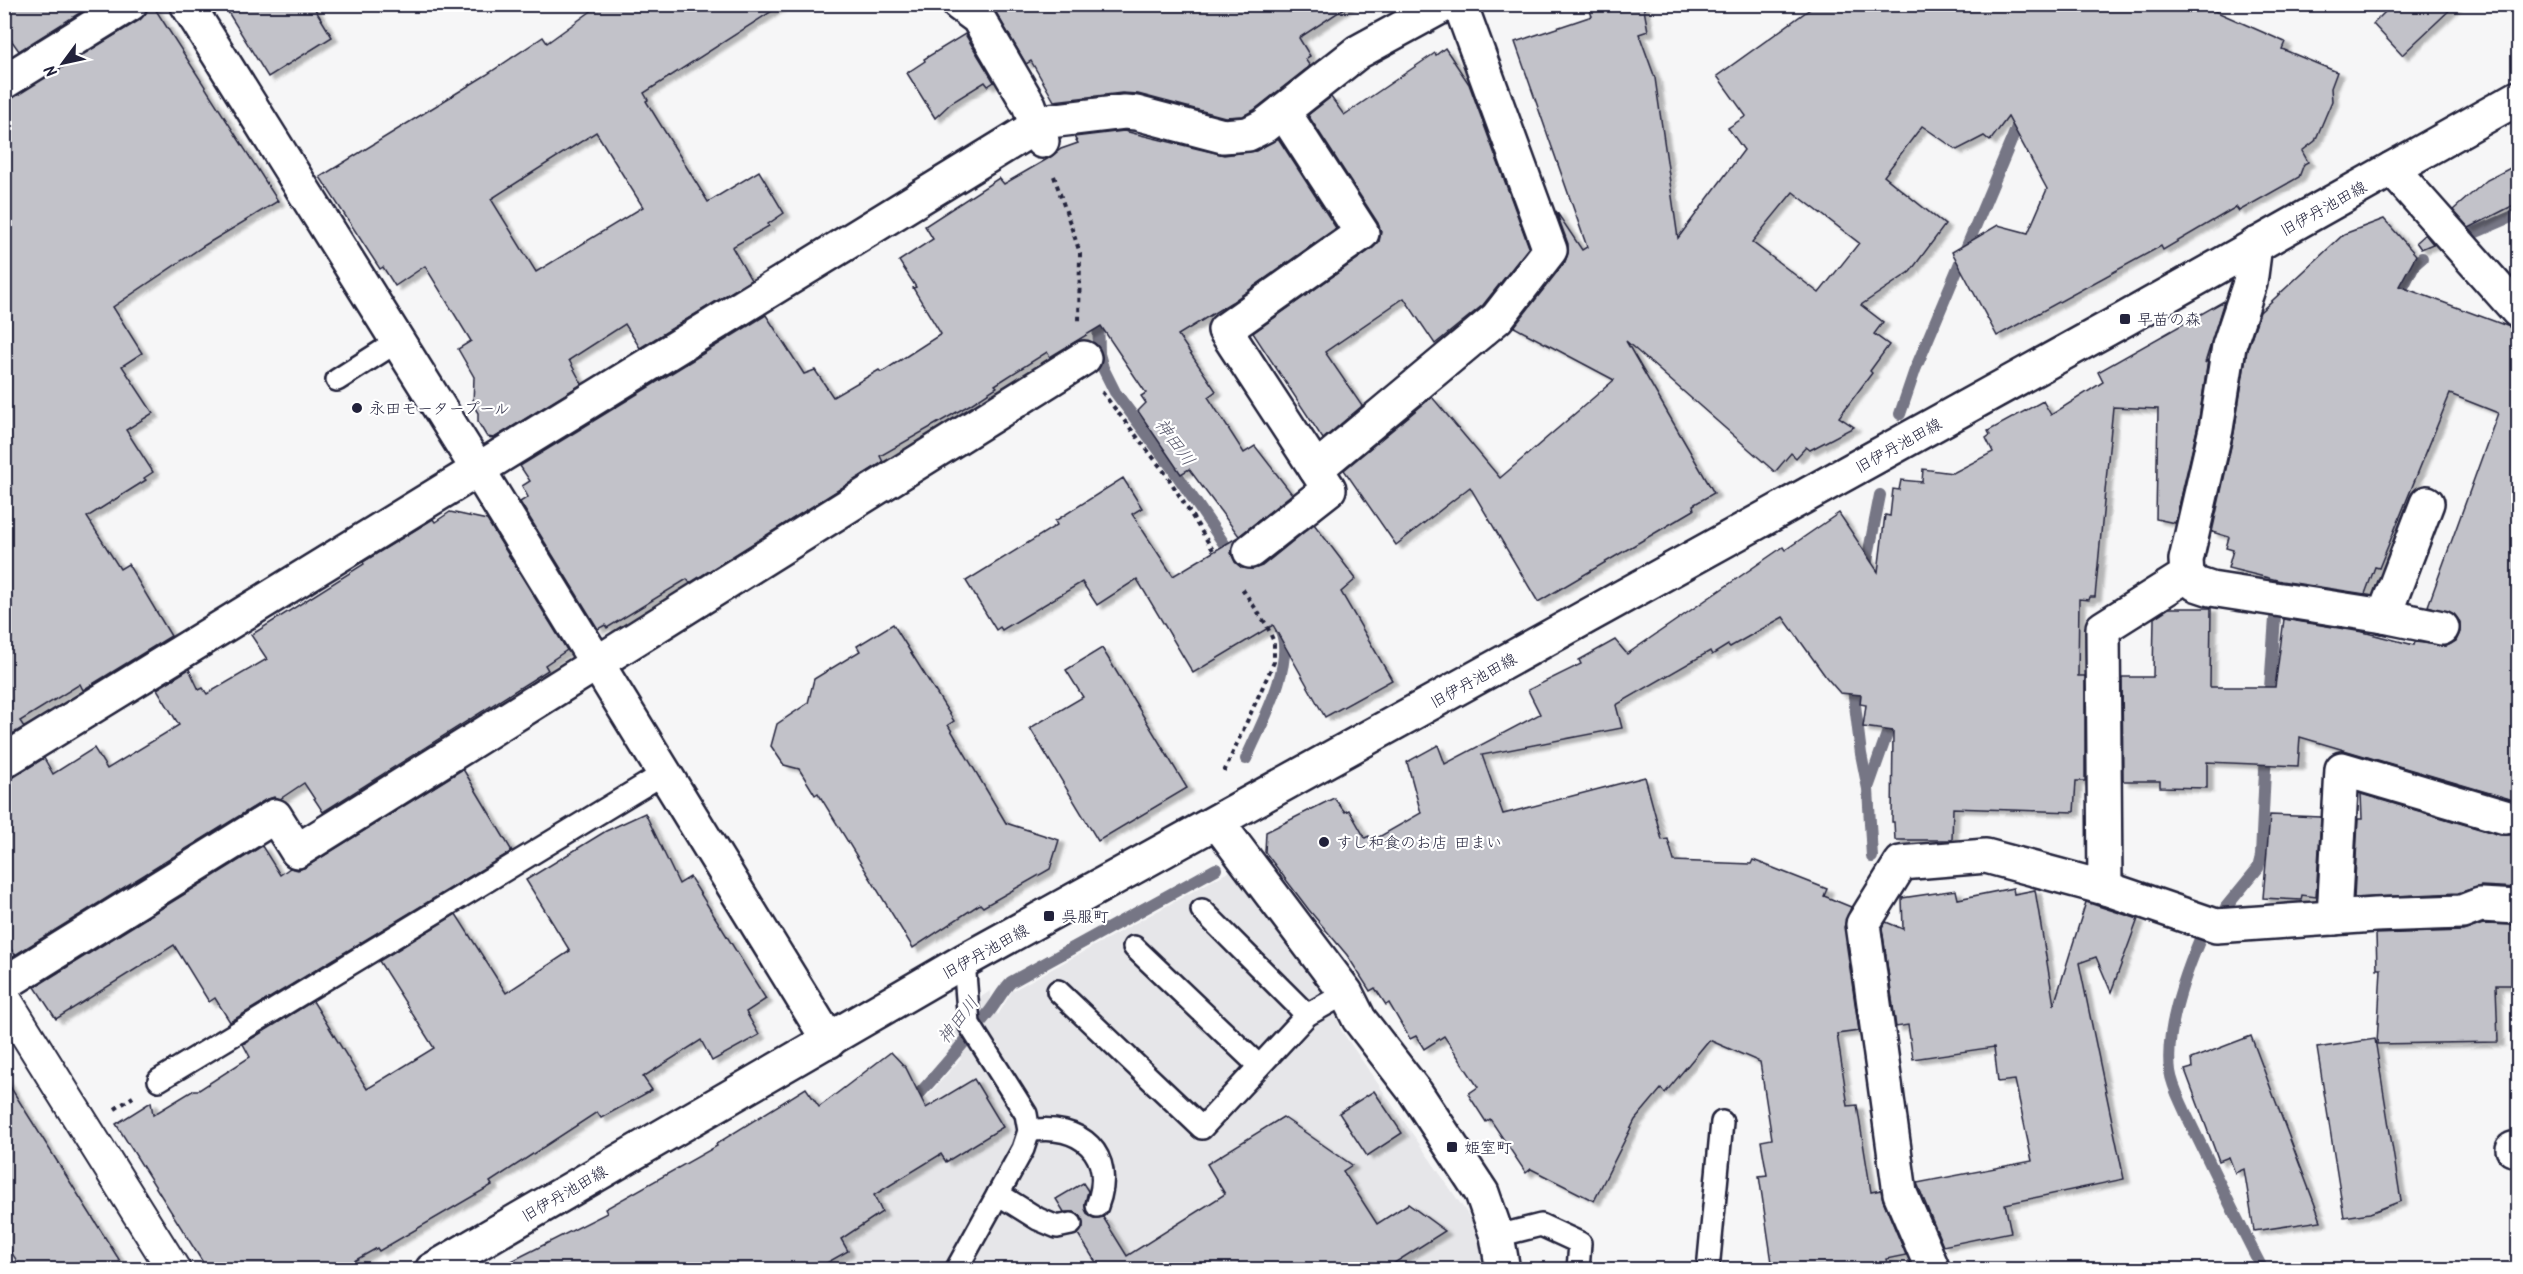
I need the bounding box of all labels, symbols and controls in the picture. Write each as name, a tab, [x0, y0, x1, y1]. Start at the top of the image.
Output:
north arrow	[33, 33, 93, 93]
text: N	[38, 59, 65, 81]
street label: 旧伊丹池田線	[2276, 175, 2372, 244]
place label: 早苗の森	[2137, 308, 2201, 333]
marker: 早苗の森	[2118, 312, 2132, 326]
place label: 永田モータープール	[369, 397, 510, 422]
marker: 永田モータープール	[350, 401, 364, 415]
street label: 旧伊丹池田線	[1851, 412, 1947, 481]
water label: 神田川	[1146, 413, 1201, 473]
street label: 旧伊丹池田線	[1426, 647, 1522, 716]
place label: すし和食のお店 田まい	[1336, 831, 1502, 856]
marker: すし和食のお店 田まい	[1317, 835, 1331, 849]
place label: 呉服町	[1061, 905, 1109, 930]
marker: 呉服町	[1042, 909, 1056, 923]
street label: 旧伊丹池田線	[938, 918, 1034, 987]
water label: 神田川	[931, 991, 987, 1051]
place label: 姫室町	[1464, 1136, 1512, 1161]
marker: 姫室町	[1445, 1140, 1459, 1154]
street label: 旧伊丹池田線	[517, 1159, 613, 1229]

